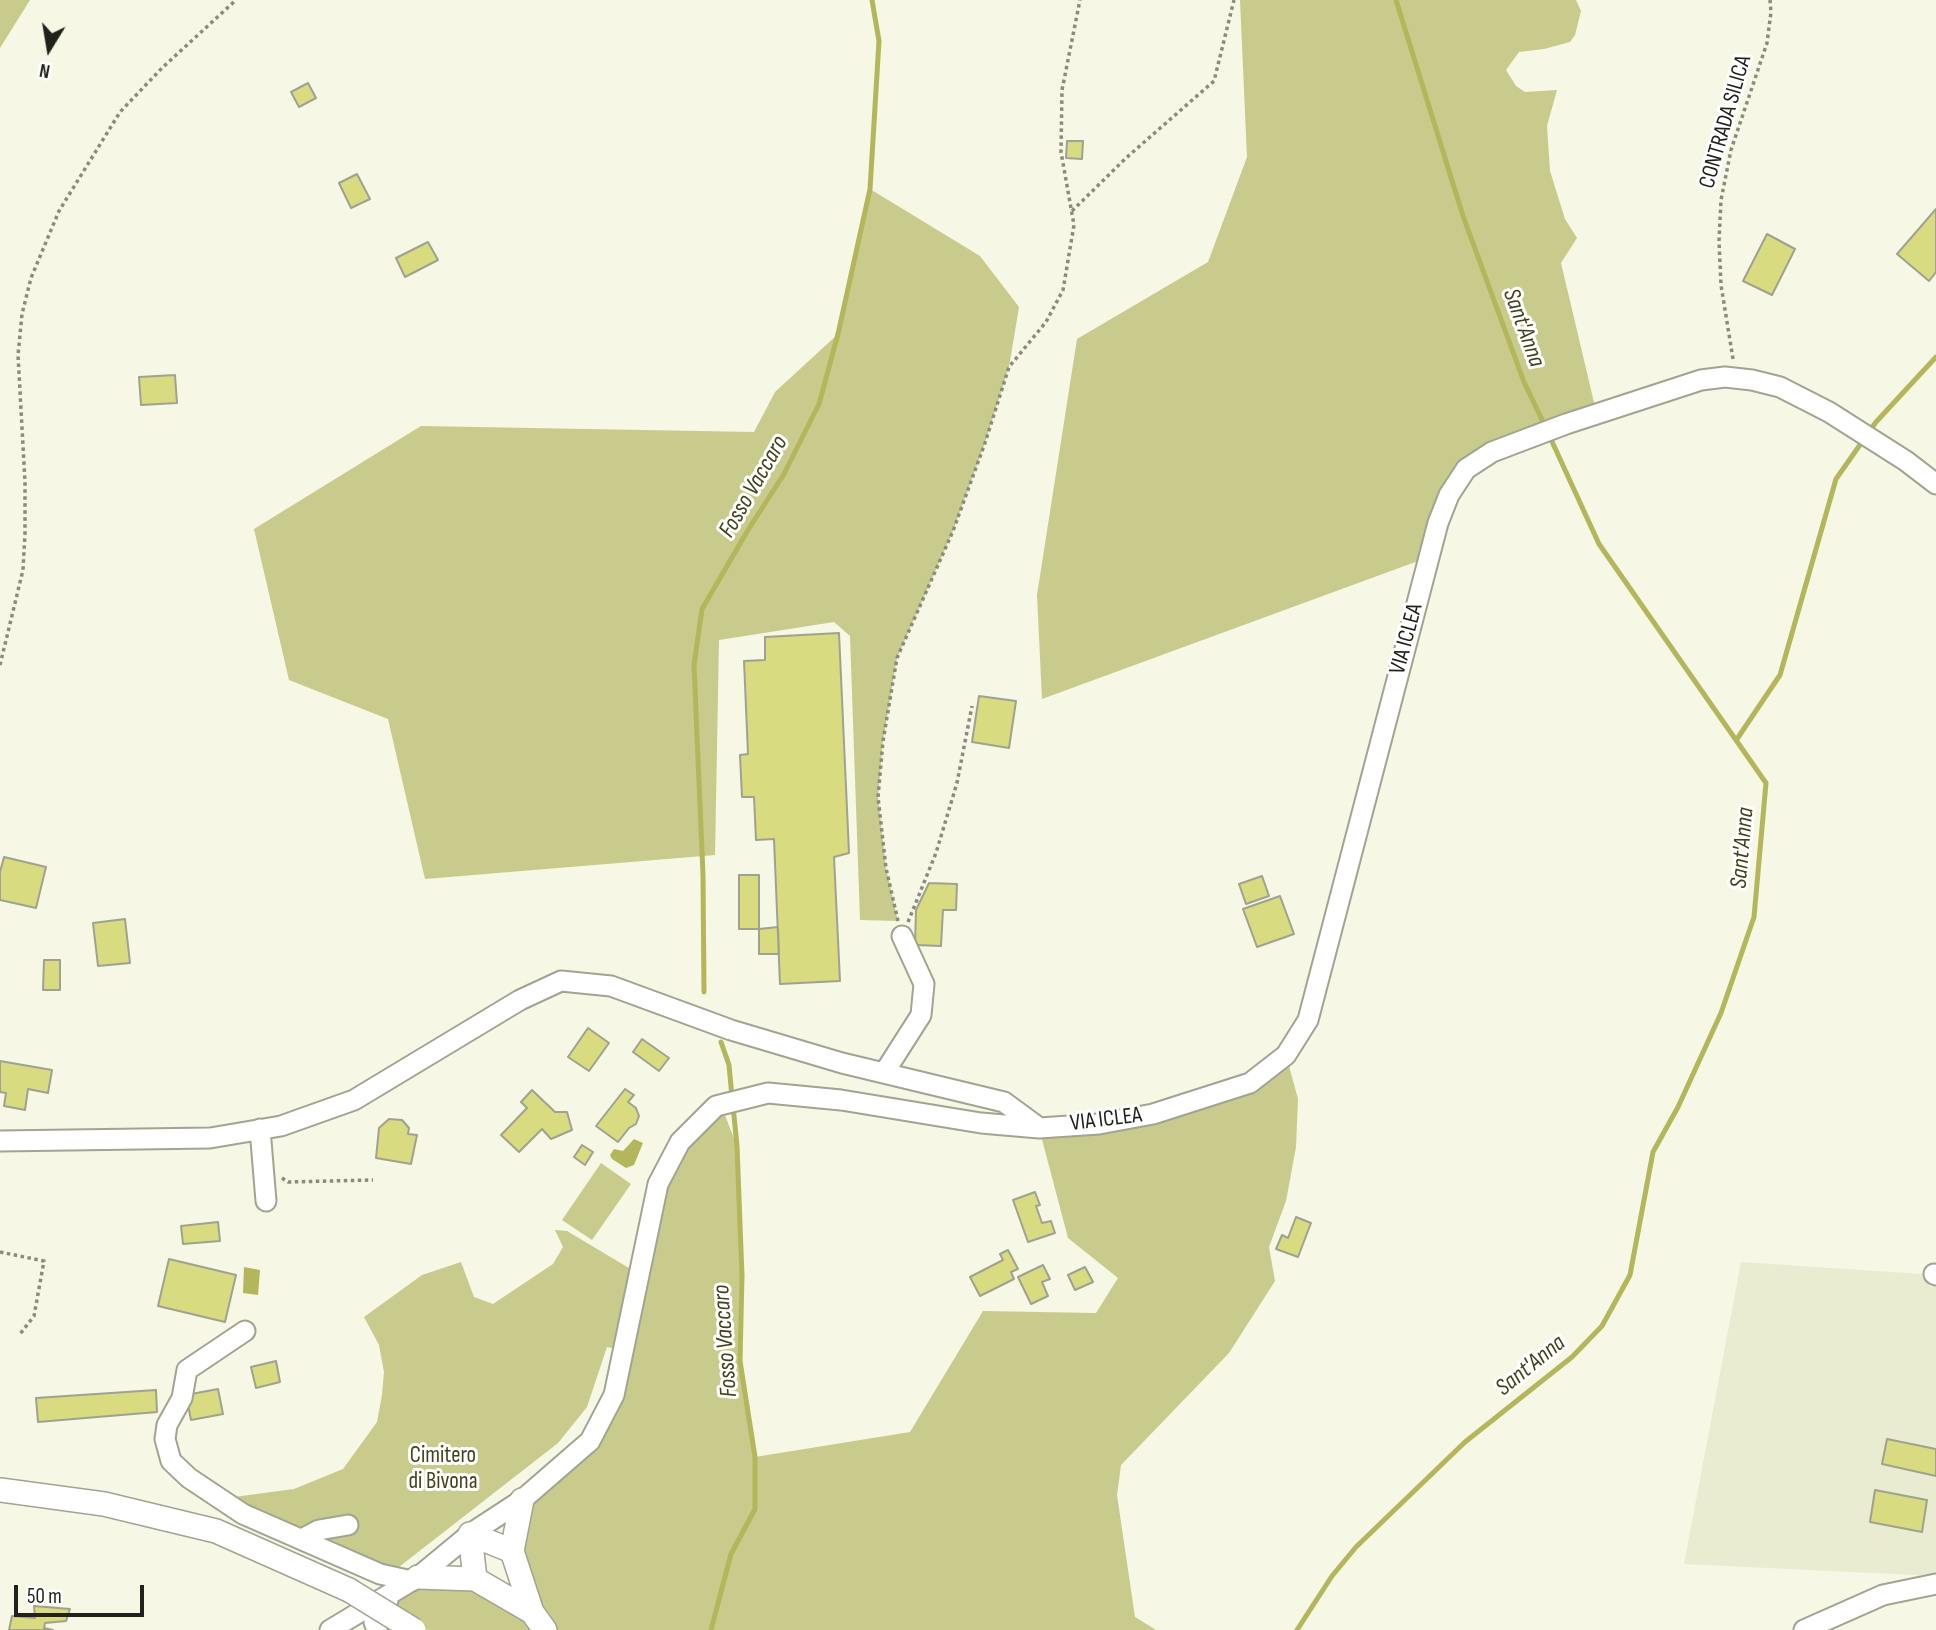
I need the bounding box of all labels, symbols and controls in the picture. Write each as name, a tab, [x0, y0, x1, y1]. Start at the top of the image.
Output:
north arrow	[14, 14, 84, 84]
street label: CONTRADA SILICA	[1694, 52, 1758, 192]
text: N	[38, 58, 52, 82]
water label: Sant'Anna	[1496, 285, 1550, 371]
water label: Fosso Vaccaro	[713, 431, 795, 543]
street label: VIA ICLEA	[1384, 601, 1430, 677]
water label: Sant'Anna	[1725, 806, 1761, 890]
street label: VIA ICLEA	[1069, 1102, 1143, 1138]
water label: Fosso Vaccaro	[708, 1284, 744, 1398]
water label: Sant'Anna	[1490, 1329, 1572, 1403]
park label: Cimitero di Bivona	[409, 1442, 477, 1496]
scale bar	[18, 1570, 147, 1614]
text: 50 m	[27, 1584, 62, 1609]

